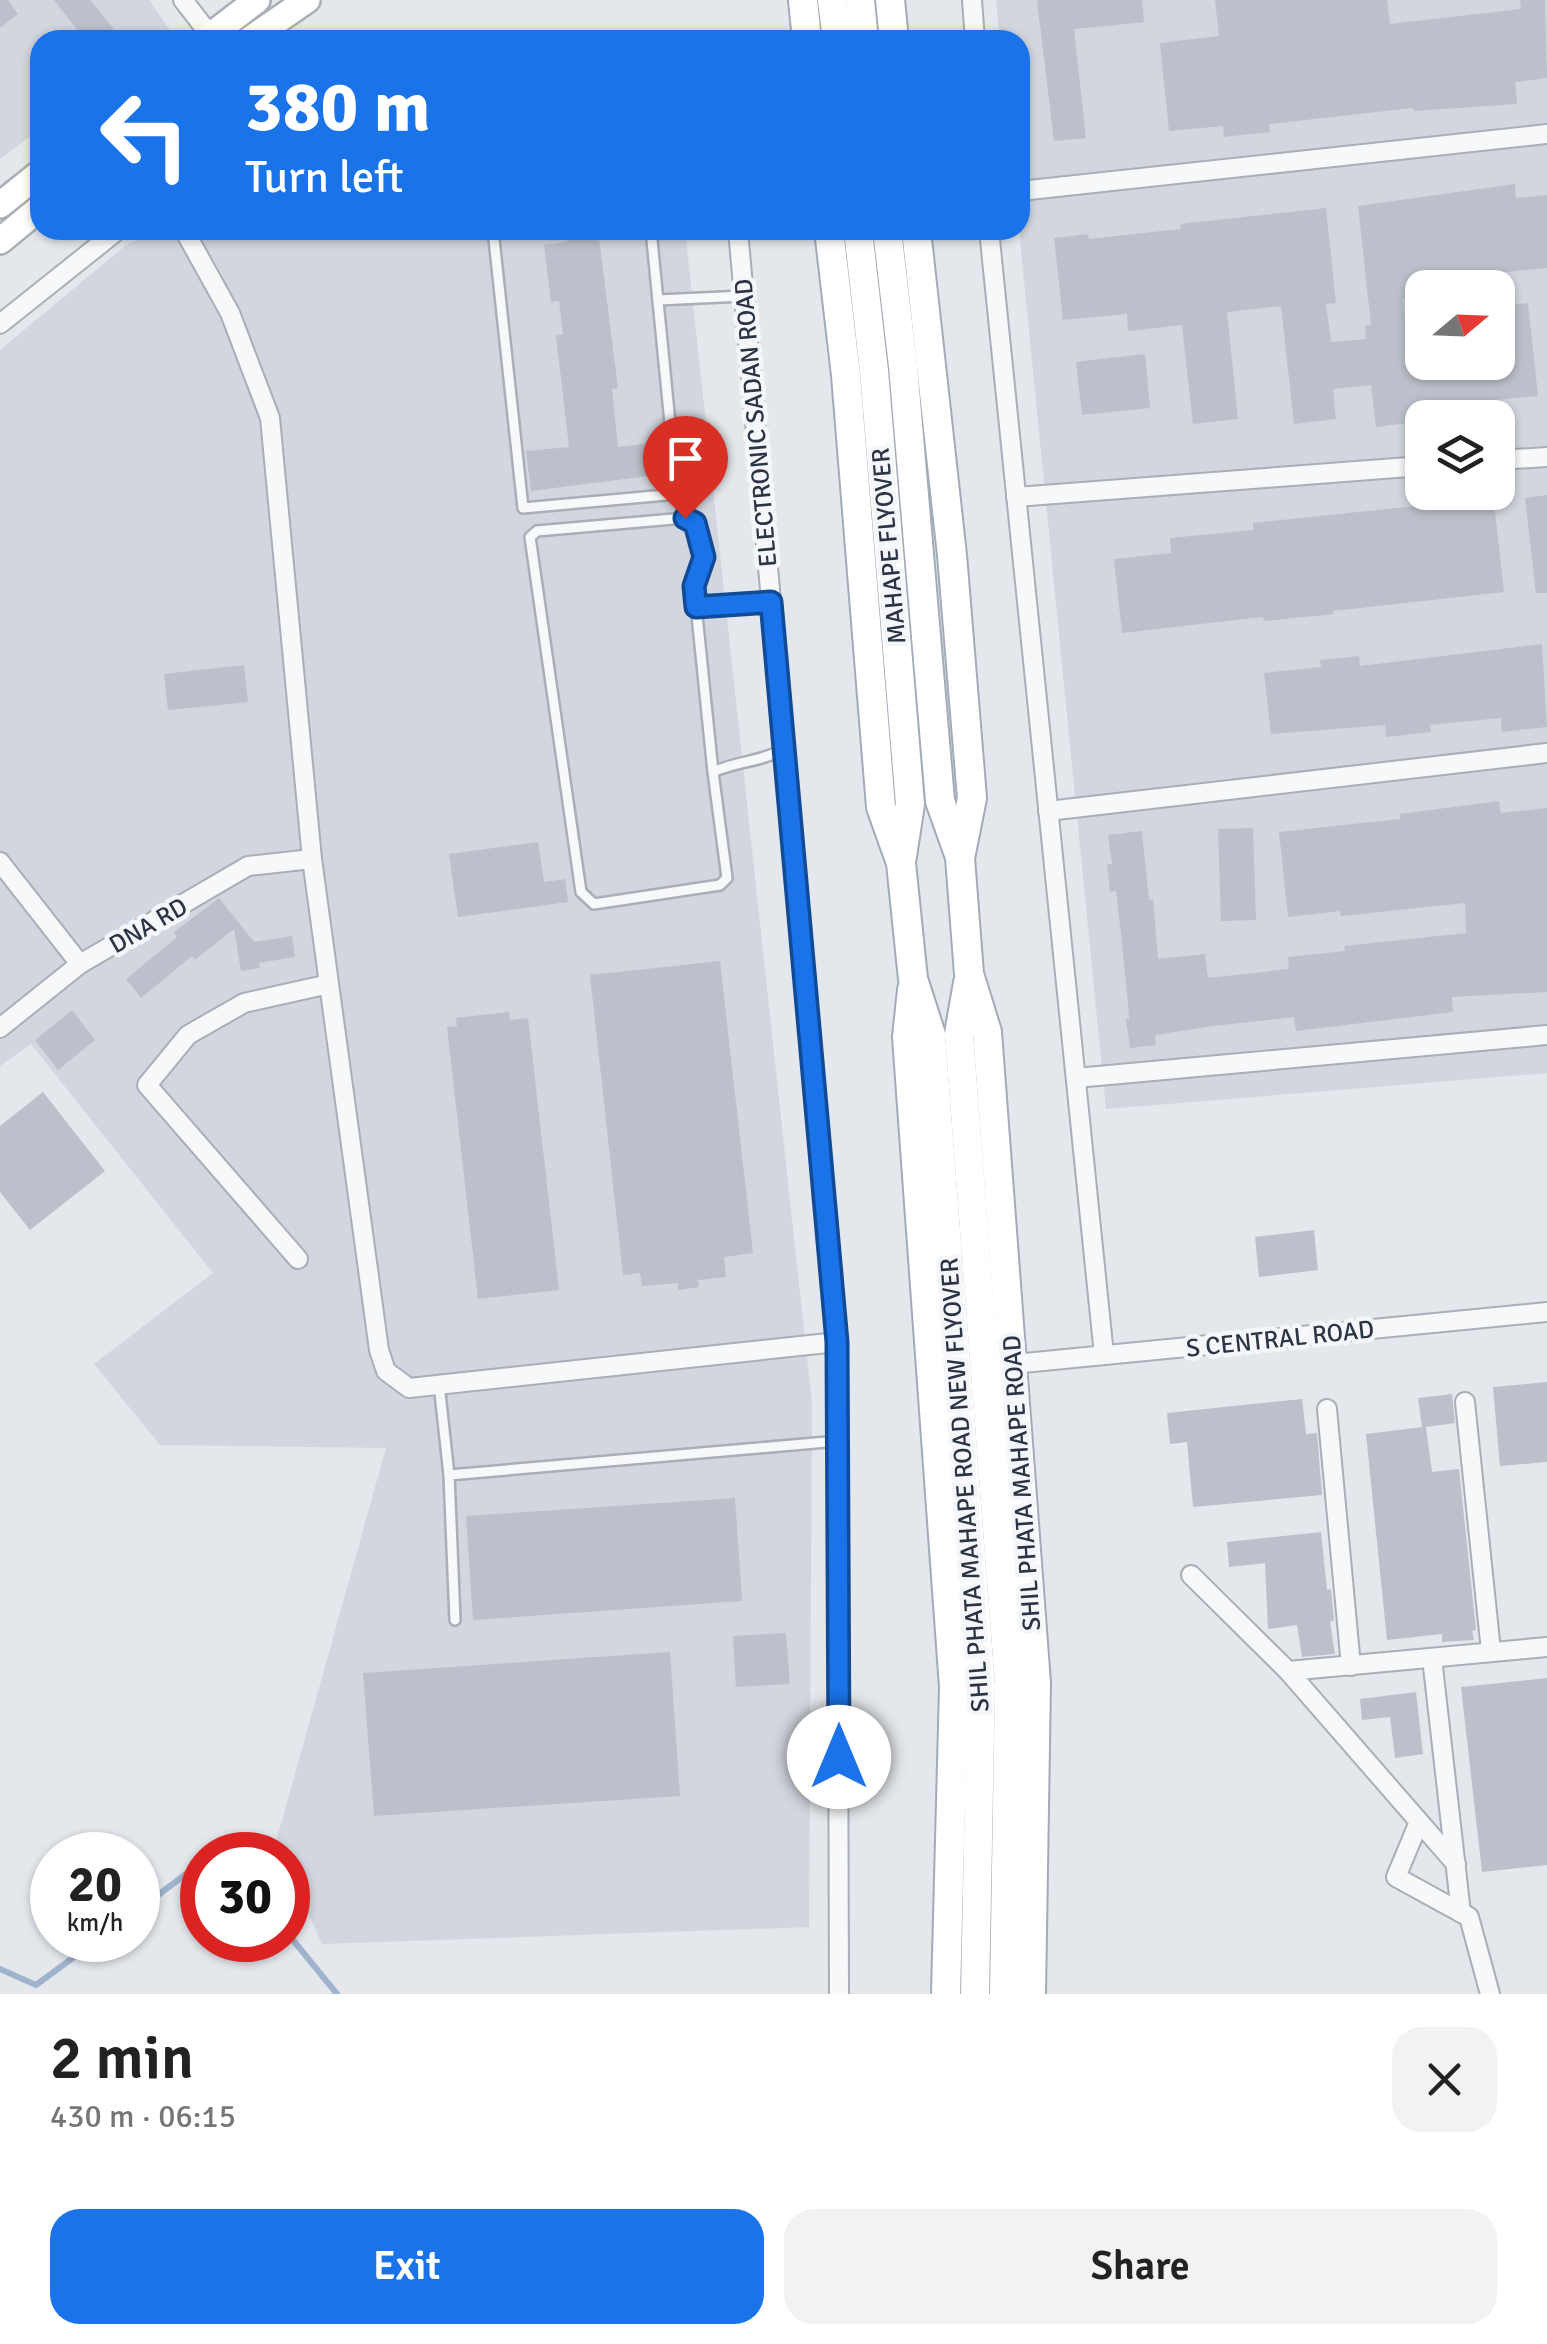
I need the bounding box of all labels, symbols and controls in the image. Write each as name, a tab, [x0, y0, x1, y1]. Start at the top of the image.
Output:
text: 380 m	[245, 64, 430, 150]
icon: left	[80, 70, 210, 200]
text: Turn left	[245, 150, 404, 205]
north arrow	[1405, 270, 1515, 380]
map controls	[1405, 270, 1515, 510]
street label: ELECTRONIC SADAN ROAD	[727, 277, 784, 568]
button: layers	[1405, 400, 1515, 510]
pin	[643, 416, 728, 519]
icon: arrive	[658, 431, 713, 486]
street label: MAHAPE FLYOVER	[864, 447, 913, 645]
street label: DNA RD	[104, 891, 193, 960]
street label: SHIL PHATA MAHAPE ROAD NEW FLYOVER	[933, 1257, 996, 1713]
street label: S CENTRAL ROAD	[1185, 1313, 1376, 1364]
street label: SHIL PHATA MAHAPE ROAD	[996, 1334, 1047, 1632]
position arrow	[787, 1705, 891, 1809]
speed limit sign: 30	[180, 1832, 310, 1962]
text: 20	[68, 1854, 122, 1916]
text: km/h	[67, 1907, 123, 1938]
text: 2 min	[50, 2022, 194, 2096]
button: close	[1392, 2027, 1497, 2132]
text: 430 m · 06:15	[50, 2097, 236, 2136]
button: Exit	[50, 2209, 764, 2324]
button: Share	[784, 2209, 1497, 2324]

